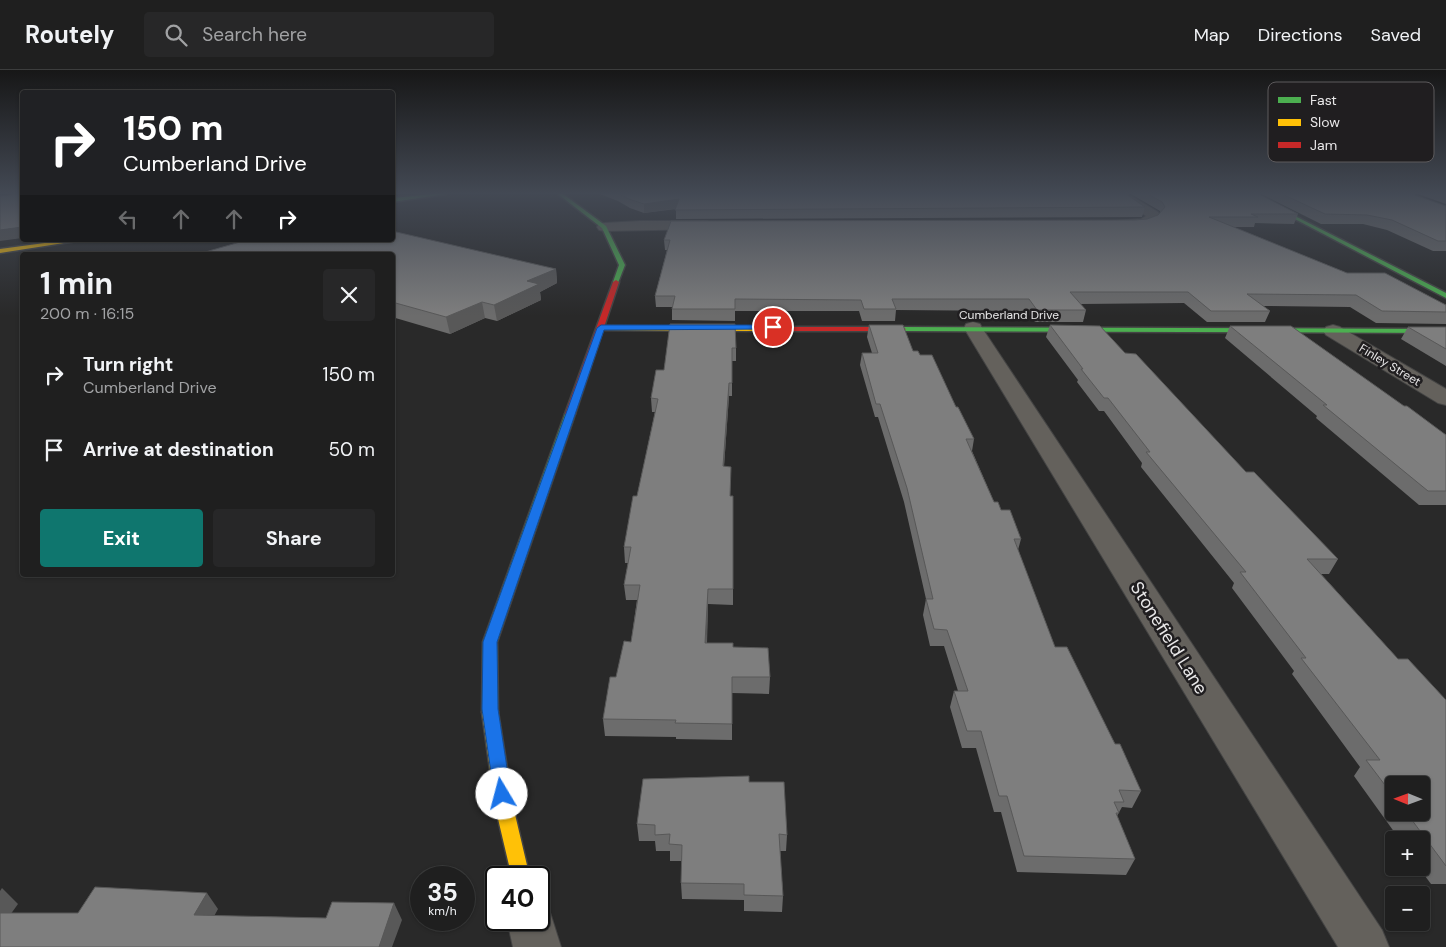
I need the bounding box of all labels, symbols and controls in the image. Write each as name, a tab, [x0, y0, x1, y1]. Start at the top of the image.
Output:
search box	[144, 12, 494, 57]
text: Routely	[25, 19, 114, 50]
icon: search	[162, 21, 190, 49]
text: Search here	[202, 22, 307, 47]
text: Map	[1194, 23, 1230, 47]
text: Directions	[1258, 23, 1343, 47]
text: Saved	[1371, 23, 1421, 47]
legend	[1268, 82, 1434, 162]
text: Fast	[1310, 91, 1337, 109]
text: 150 m	[123, 105, 223, 151]
icon: right	[40, 110, 105, 175]
text: Slow	[1310, 113, 1340, 131]
text: Jam	[1310, 136, 1337, 154]
text: Cumberland Drive	[123, 149, 307, 178]
icon: left	[114, 205, 142, 233]
icon: ahead	[167, 205, 195, 233]
icon: ahead	[220, 205, 248, 233]
icon: right	[273, 205, 301, 233]
text: 1 min	[40, 264, 113, 303]
button: close	[323, 269, 375, 321]
text: 200 m · 16:15	[40, 303, 134, 324]
pin	[752, 306, 794, 348]
street label: Cumberland Drive	[959, 307, 1059, 323]
icon: arrive	[759, 313, 787, 341]
street label: Finley Street	[1356, 340, 1424, 390]
text: Turn right	[83, 352, 173, 377]
icon: right	[40, 361, 68, 389]
text: 150 m	[323, 362, 375, 387]
text: Cumberland Drive	[83, 377, 217, 398]
icon: arrive	[40, 436, 68, 464]
text: Arrive at destination	[83, 437, 274, 462]
text: 50 m	[328, 437, 375, 462]
button: Exit	[40, 509, 203, 567]
button: Share	[213, 509, 375, 567]
street label: Stonefield Lane	[1125, 577, 1213, 699]
position arrow	[475, 767, 527, 819]
north arrow	[1385, 776, 1430, 821]
map controls	[1385, 776, 1430, 931]
button: +	[1385, 831, 1430, 876]
speed limit sign: 40	[485, 866, 550, 931]
text: 35	[427, 876, 458, 909]
button: −	[1385, 886, 1430, 931]
text: km/h	[428, 903, 457, 919]

